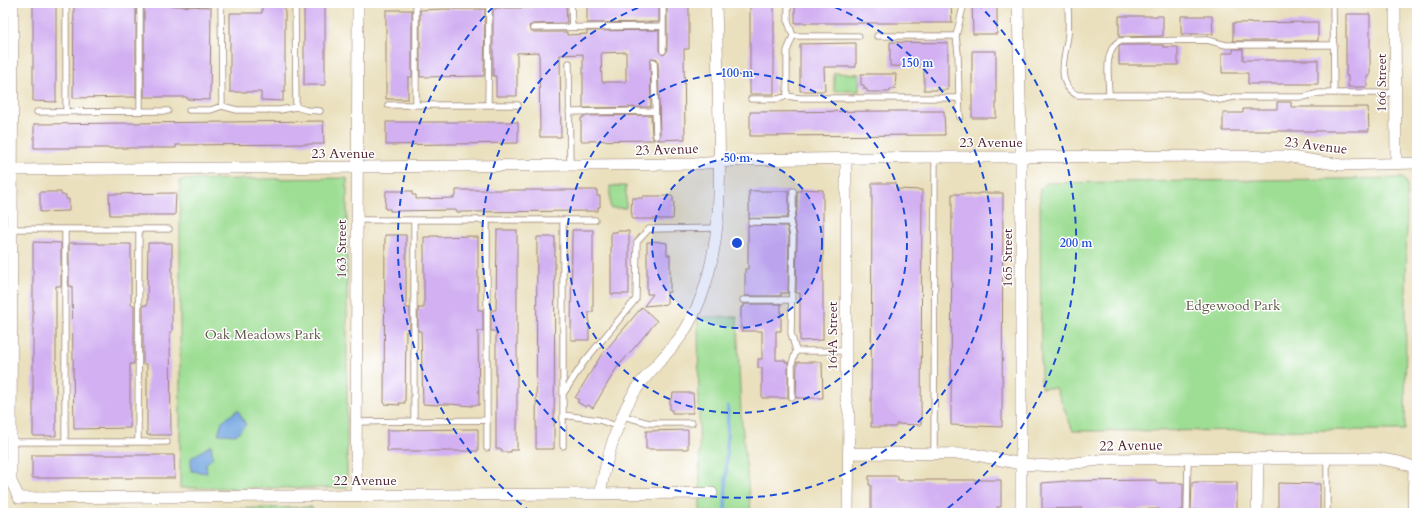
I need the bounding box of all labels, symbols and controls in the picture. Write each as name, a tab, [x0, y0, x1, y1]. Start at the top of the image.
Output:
street label: 166 Street	[1372, 53, 1391, 112]
text: 150 m	[901, 55, 934, 71]
text: 100 m	[721, 65, 754, 81]
street label: 23 Avenue	[1283, 132, 1349, 159]
street label: 23 Avenue	[959, 133, 1023, 152]
street label: 23 Avenue	[635, 139, 699, 160]
street label: 23 Avenue	[311, 144, 375, 163]
text: 50 m	[724, 150, 751, 166]
street label: 163 Street	[332, 219, 351, 278]
street label: 165 Street	[998, 228, 1017, 287]
text: 200 m	[1060, 235, 1093, 251]
centre of rings	[730, 236, 744, 250]
park label: Edgewood Park	[1186, 296, 1281, 315]
street label: 164A Street	[823, 301, 842, 370]
park label: Oak Meadows Park	[205, 325, 322, 344]
street label: 22 Avenue	[1099, 435, 1163, 456]
street label: 22 Avenue	[333, 471, 397, 490]

